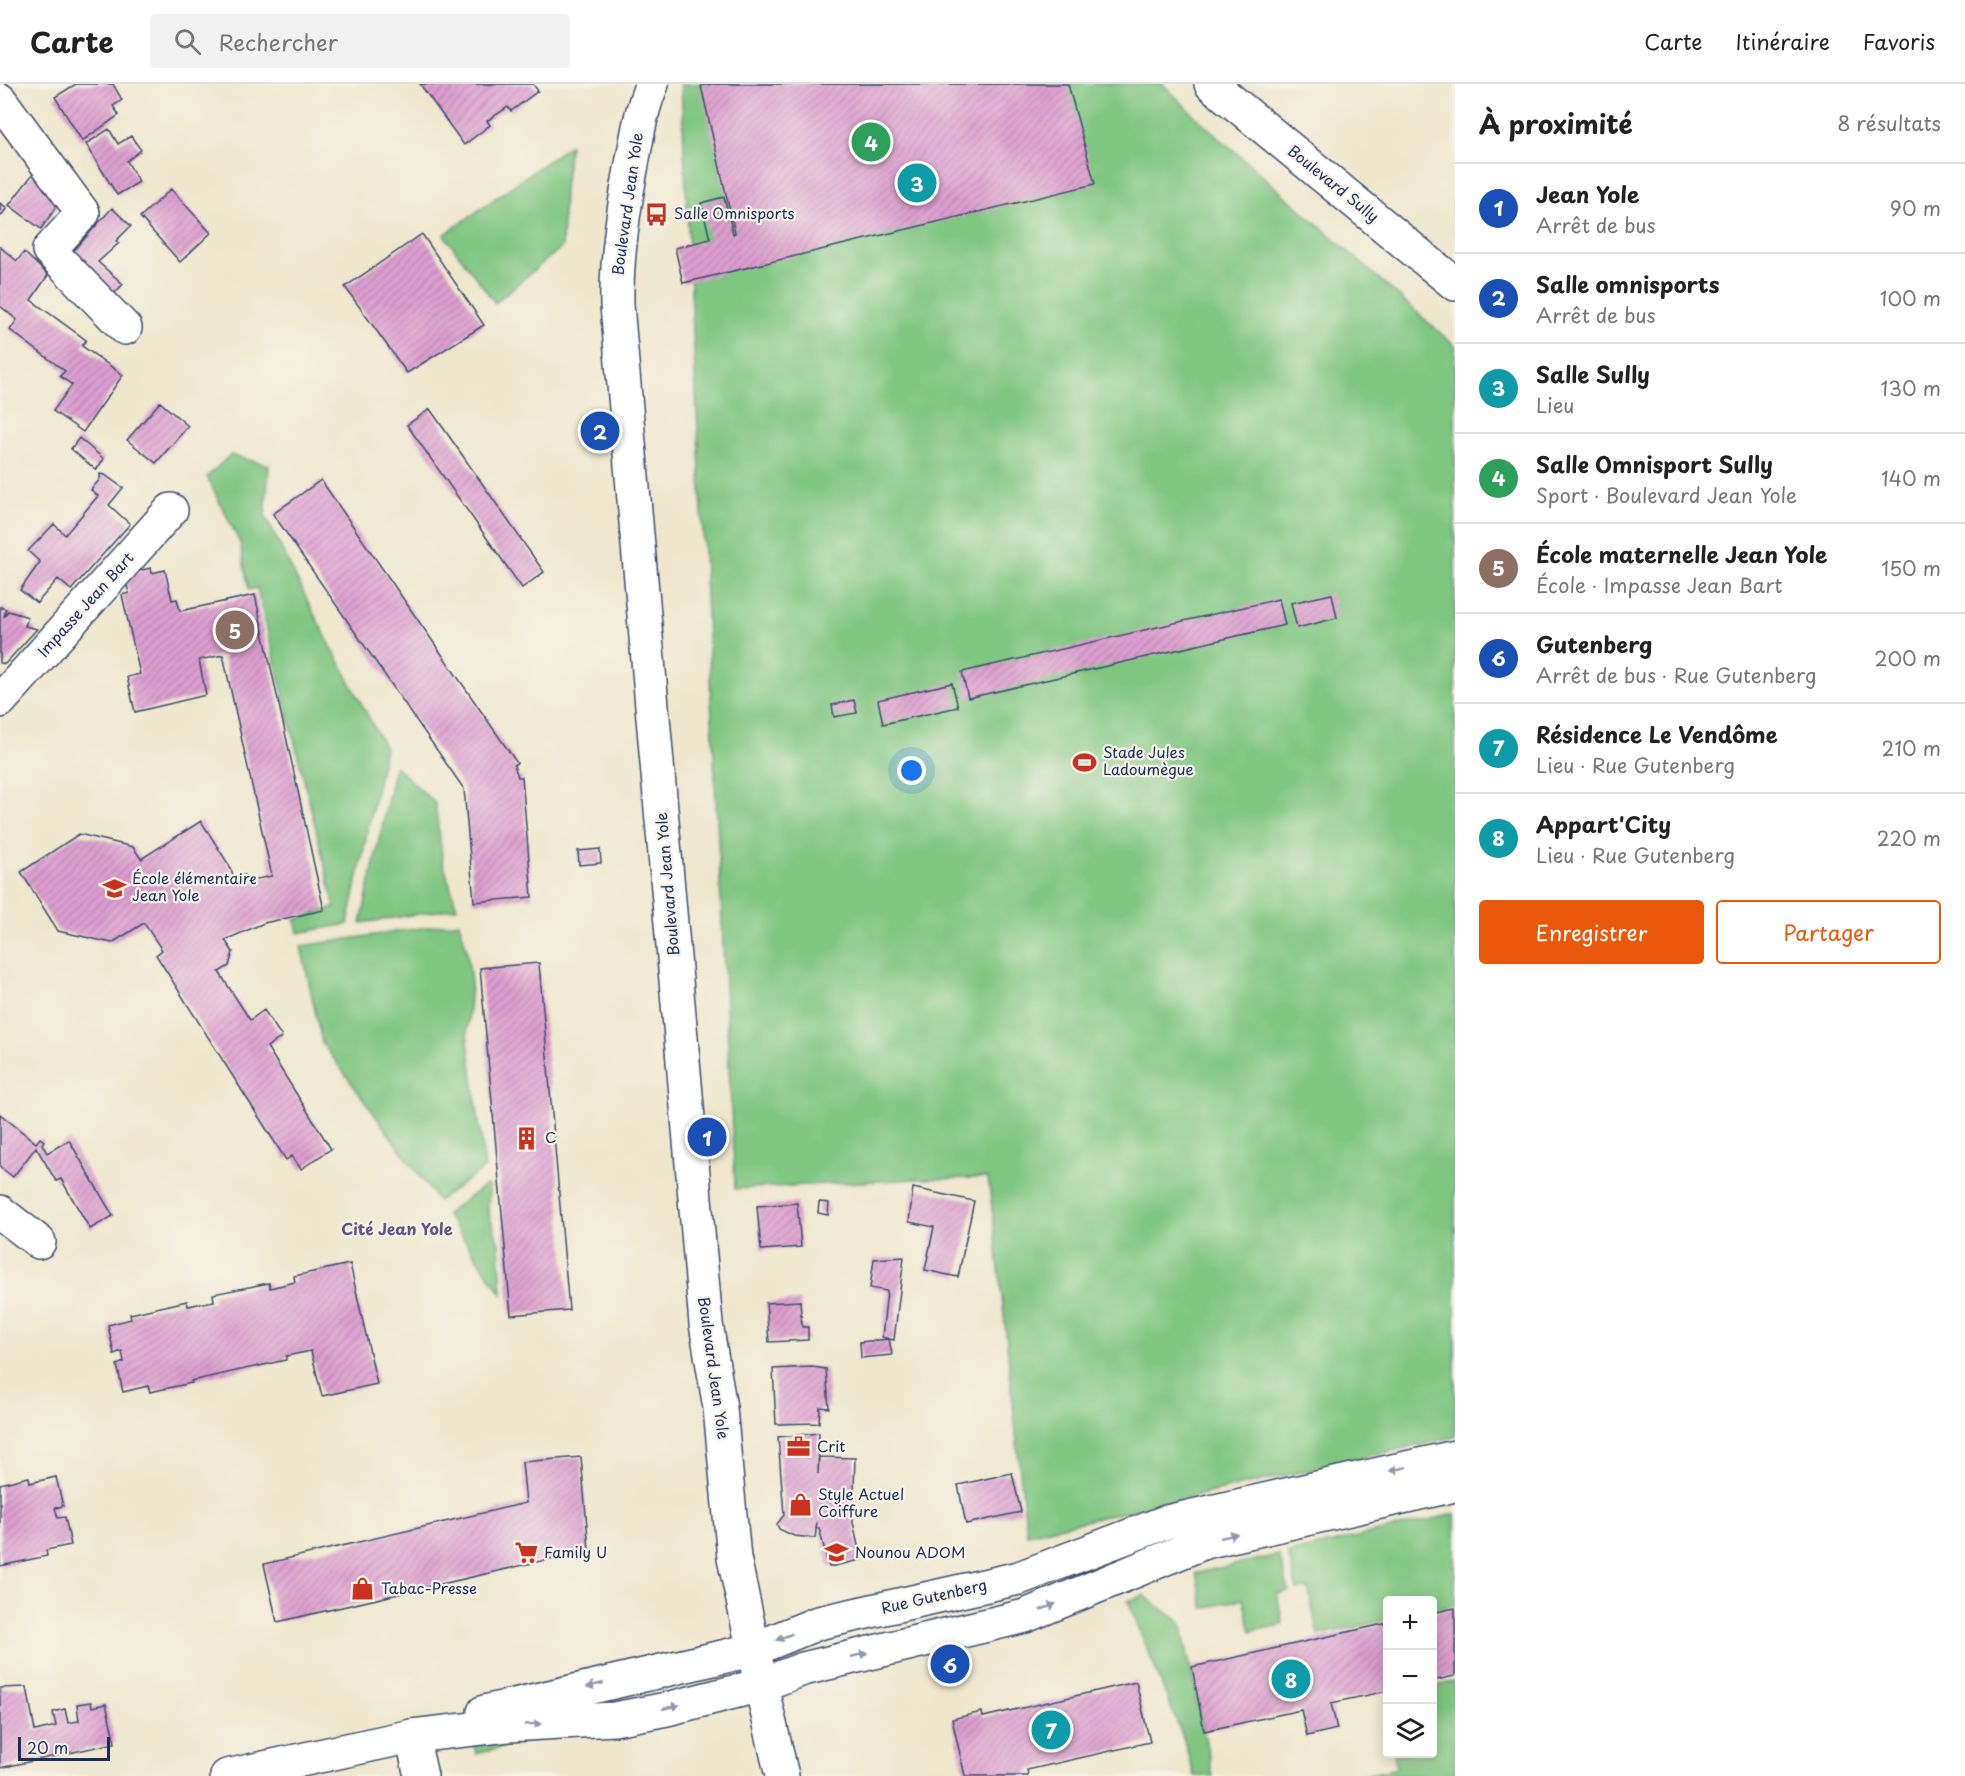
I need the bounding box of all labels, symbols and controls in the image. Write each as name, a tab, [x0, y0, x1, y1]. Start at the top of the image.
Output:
search box	[150, 14, 570, 68]
text: Carte	[30, 20, 114, 63]
icon: search	[171, 25, 204, 58]
text: Rechercher	[219, 25, 338, 58]
text: Carte	[1644, 25, 1703, 57]
text: Itinéraire	[1736, 25, 1830, 57]
text: Favoris	[1863, 25, 1935, 57]
text: À proximité	[1479, 104, 1633, 143]
text: 8 résultats	[1837, 108, 1941, 138]
pin: 4	[852, 120, 890, 164]
street label: Boulevard Jean Yole	[605, 131, 648, 277]
street label: Boulevard Sully	[1283, 139, 1385, 227]
pin: 3	[898, 160, 936, 206]
text: Jean Yole	[1536, 177, 1639, 210]
text: 1	[1494, 193, 1503, 223]
text: 90 m	[1890, 193, 1941, 223]
bus stop icon: Salle Omnisports	[643, 201, 669, 227]
place label: Salle Omnisports	[674, 201, 795, 224]
text: Arrêt de bus	[1536, 210, 1656, 240]
text: Salle omnisports	[1536, 267, 1719, 300]
text: 2	[1491, 283, 1506, 313]
text: 100 m	[1880, 283, 1941, 313]
text: Arrêt de bus	[1536, 300, 1656, 330]
text: Salle Sully	[1536, 357, 1650, 390]
text: 3	[1492, 373, 1505, 403]
text: 130 m	[1881, 373, 1941, 403]
text: Lieu	[1536, 390, 1574, 420]
pin: 2	[580, 408, 620, 454]
text: Salle Omnisport Sully	[1536, 447, 1773, 480]
text: 4	[1492, 463, 1505, 493]
text: 140 m	[1881, 463, 1941, 493]
text: Sport · Boulevard Jean Yole	[1536, 480, 1797, 510]
text: École maternelle Jean Yole	[1536, 537, 1827, 570]
street label: Impasse Jean Bart	[32, 547, 138, 661]
text: 5	[1492, 553, 1505, 583]
text: 150 m	[1881, 553, 1941, 583]
text: École · Impasse Jean Bart	[1536, 570, 1782, 600]
pin: 5	[216, 608, 254, 652]
text: Gutenberg	[1536, 627, 1652, 660]
text: 6	[1491, 643, 1506, 673]
text: 200 m	[1874, 643, 1941, 673]
text: Arrêt de bus · Rue Gutenberg	[1536, 660, 1817, 690]
text: Résidence Le Vendôme	[1536, 717, 1778, 750]
text: 7	[1493, 733, 1504, 763]
text: 210 m	[1882, 733, 1941, 763]
place label: Stade Jules Ladoumègue	[1103, 740, 1194, 780]
sports icon: Stade Jules Ladoumègue	[1072, 749, 1098, 775]
text: Lieu · Rue Gutenberg	[1536, 750, 1735, 780]
your location	[897, 756, 926, 785]
text: Appart'City	[1536, 807, 1671, 840]
street label: Boulevard Jean Yole	[649, 811, 684, 957]
text: 8	[1492, 823, 1505, 853]
text: 220 m	[1877, 823, 1941, 853]
text: Lieu · Rue Gutenberg	[1536, 840, 1735, 870]
place label: École élémentaire Jean Yole	[132, 866, 257, 906]
school or university icon: École élémentaire Jean Yole	[101, 875, 127, 901]
button: Enregistrer	[1479, 900, 1704, 964]
button: Partager	[1716, 900, 1941, 964]
pin: 1	[688, 1114, 726, 1160]
building icon: C	[514, 1125, 540, 1151]
place label: C	[545, 1125, 557, 1148]
district label: Cité Jean Yole	[341, 1216, 453, 1240]
street label: Boulevard Jean Yole	[693, 1295, 736, 1441]
office icon: Crit	[786, 1434, 812, 1460]
place label: Crit	[817, 1434, 845, 1457]
one-way arrow	[1389, 1465, 1407, 1475]
place label: Style Actuel Coiffure	[818, 1482, 904, 1522]
shop icon: Style Actuel Coiffure	[787, 1491, 813, 1517]
one-way arrow	[1220, 1531, 1238, 1541]
supermarket icon: Family U	[513, 1540, 539, 1566]
place label: Family U	[544, 1540, 607, 1563]
school or university icon: Nounou ADOM	[824, 1540, 850, 1566]
place label: Nounou ADOM	[855, 1540, 965, 1563]
street label: Rue Gutenberg	[879, 1572, 989, 1619]
shop icon: Tabac-Presse	[350, 1576, 376, 1602]
place label: Tabac-Presse	[381, 1576, 477, 1599]
map controls	[1383, 1596, 1437, 1758]
button: +	[1383, 1596, 1437, 1650]
one-way arrow	[1039, 1602, 1057, 1612]
one-way arrow	[774, 1632, 792, 1642]
pin: 6	[930, 1642, 970, 1686]
one-way arrow	[850, 1650, 868, 1660]
button: −	[1383, 1650, 1437, 1704]
pin: 8	[1272, 1656, 1310, 1702]
one-way arrow	[586, 1681, 604, 1691]
one-way arrow	[662, 1702, 681, 1712]
button: layers	[1383, 1704, 1437, 1758]
pin: 7	[1032, 1708, 1070, 1752]
one-way arrow	[523, 1719, 542, 1728]
scale bar	[18, 1734, 110, 1762]
text: 20 m	[27, 1735, 68, 1759]

